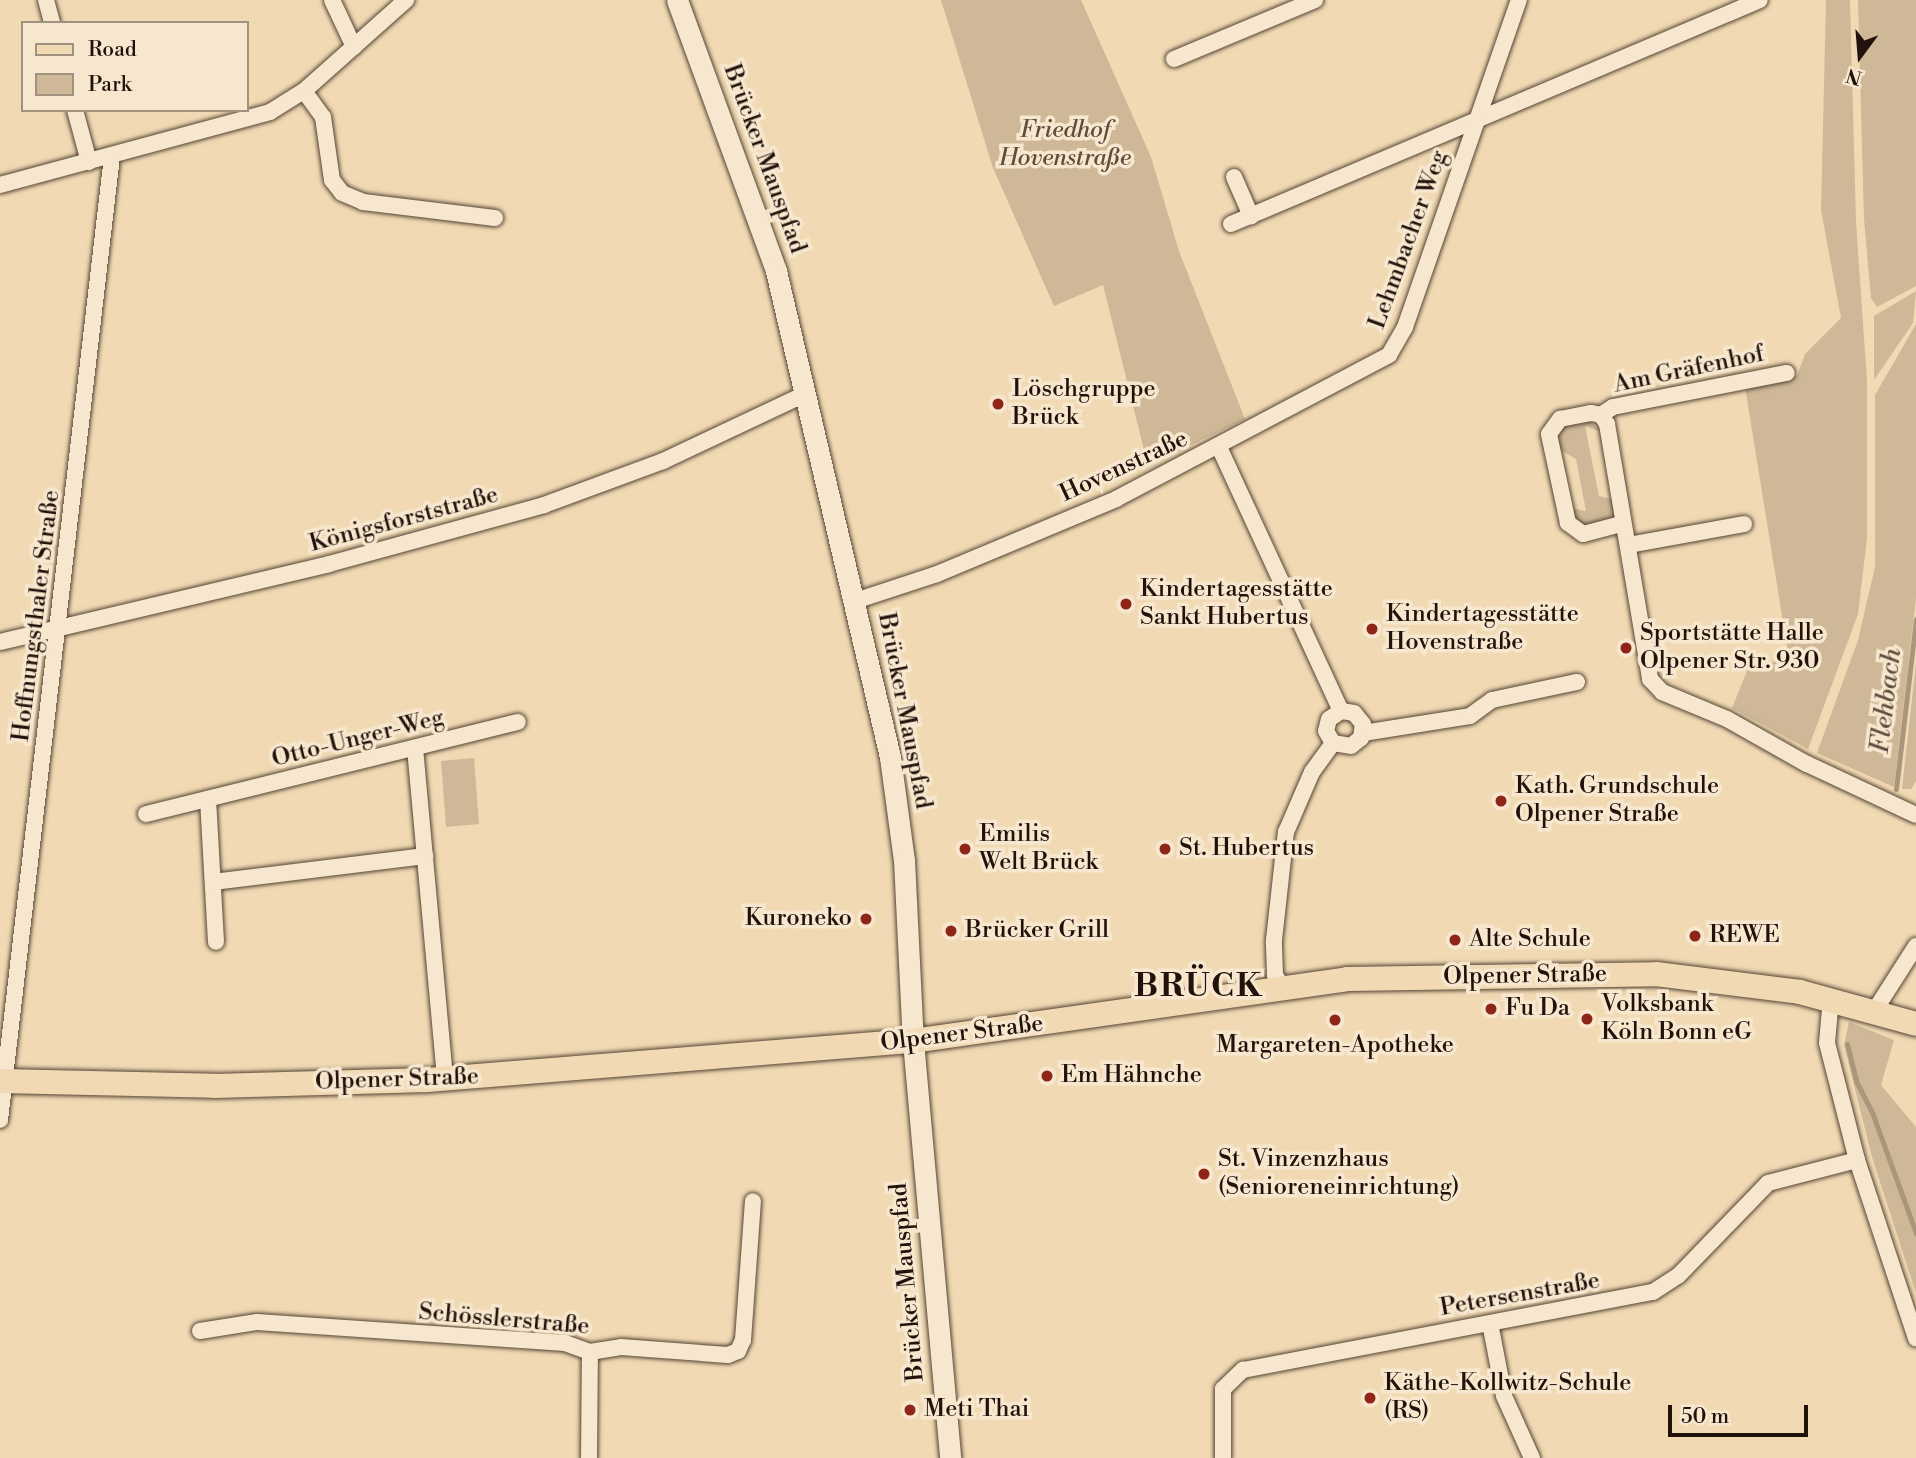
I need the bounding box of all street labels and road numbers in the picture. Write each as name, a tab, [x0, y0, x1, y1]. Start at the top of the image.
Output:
street label: Brücker Mauspfad	[716, 61, 812, 257]
street label: Lehmbacher Weg	[1363, 147, 1455, 333]
street label: Am Gräfenhof	[1611, 340, 1767, 400]
street label: Hovenstraße	[1056, 425, 1192, 509]
street label: Königsforststraße	[306, 481, 502, 559]
street label: Hoffnungsthaler Straße	[7, 489, 67, 743]
street label: Brücker Mauspfad	[871, 611, 937, 811]
street label: Otto-Unger-Weg	[269, 704, 447, 774]
street label: Olpener Straße	[1443, 960, 1607, 992]
street label: Olpener Straße	[879, 1010, 1045, 1058]
street label: Olpener Straße	[315, 1063, 479, 1097]
street label: Brücker Mauspfad	[885, 1182, 931, 1382]
street label: Petersenstraße	[1438, 1267, 1602, 1323]
street label: Schösslerstraße	[417, 1298, 591, 1342]

